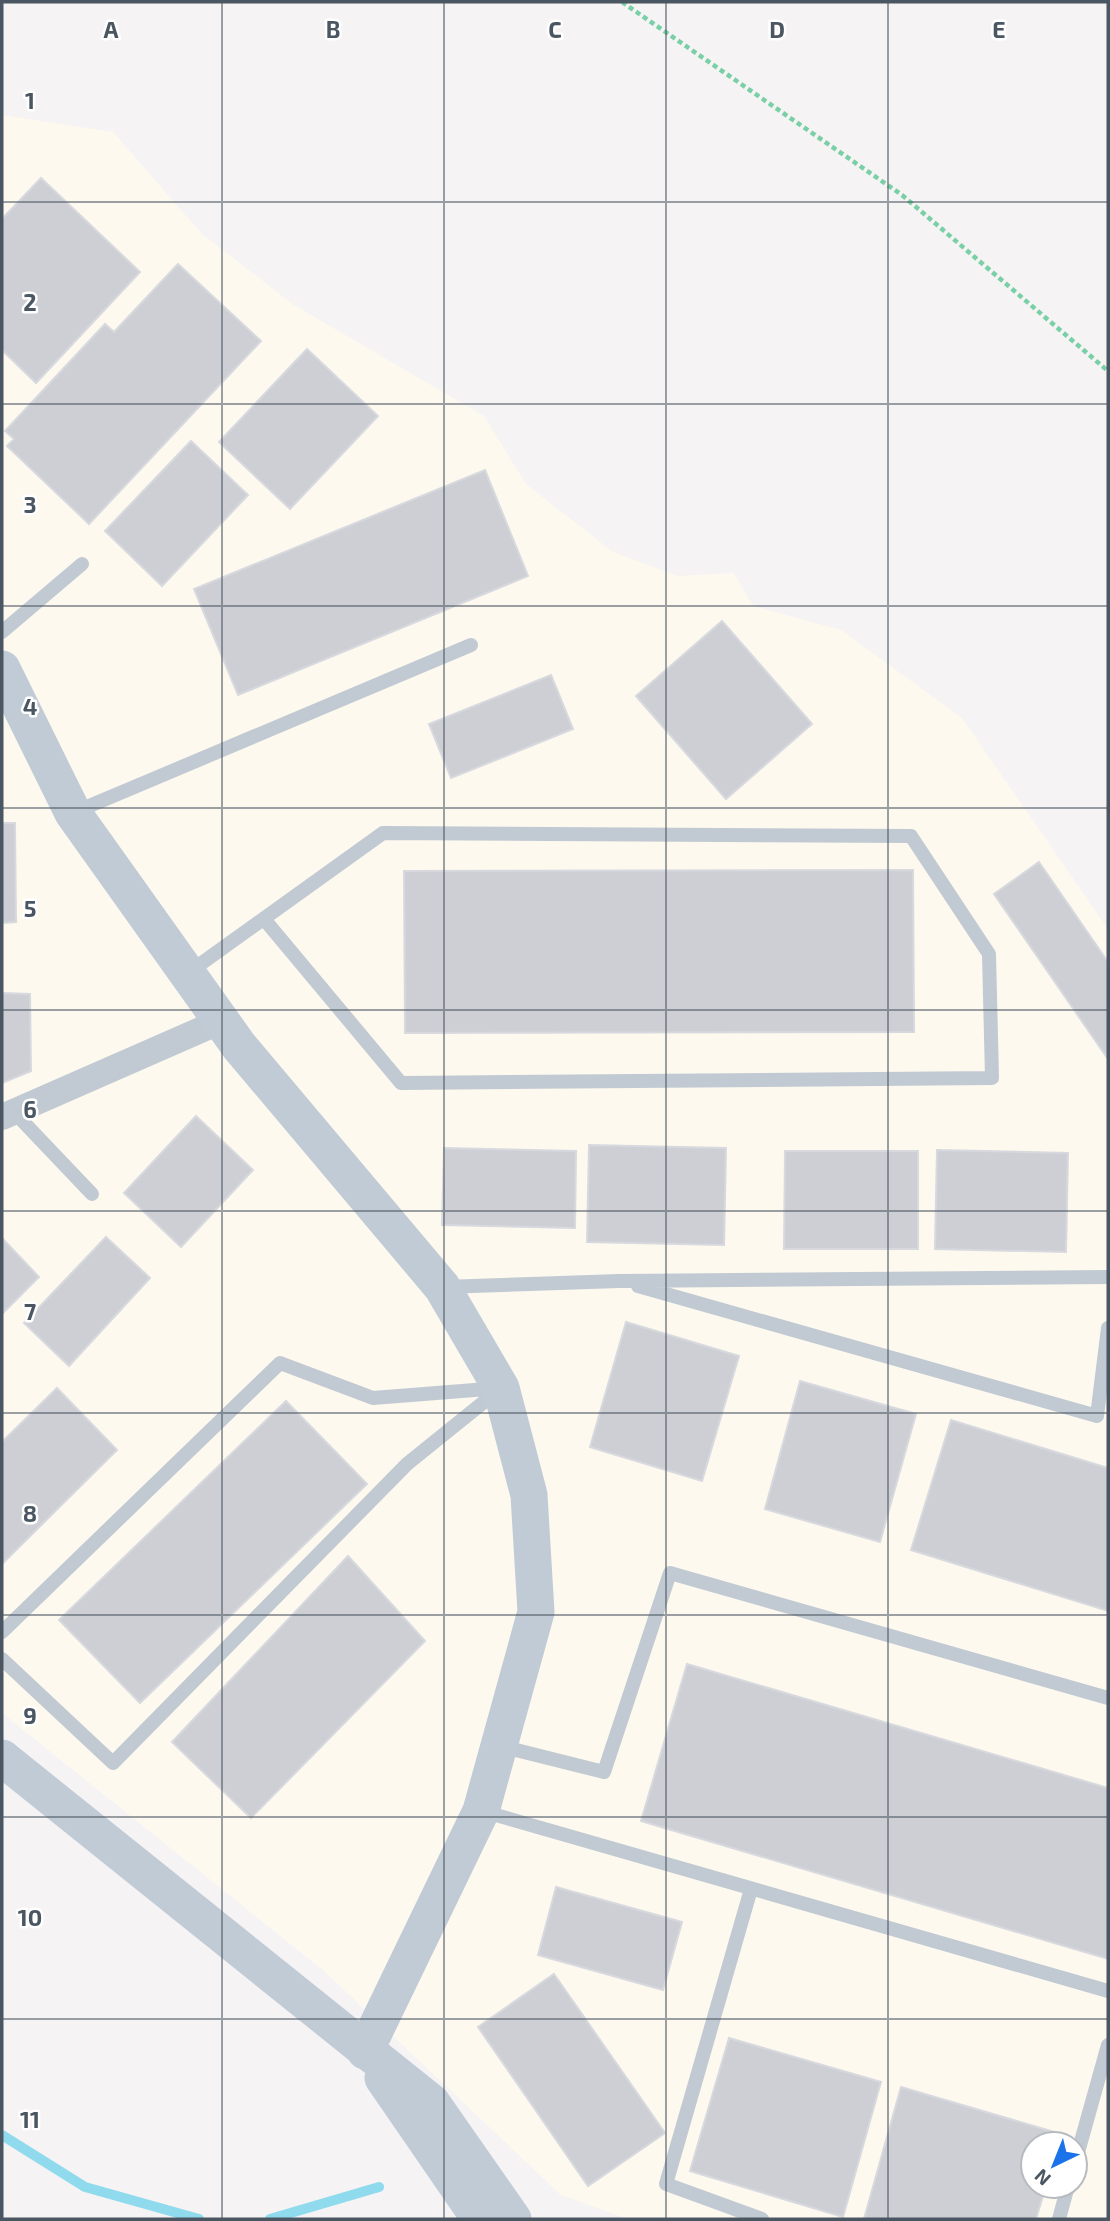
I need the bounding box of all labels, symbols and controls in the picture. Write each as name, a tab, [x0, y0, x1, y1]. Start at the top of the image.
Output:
text: A	[103, 15, 119, 43]
text: B	[326, 15, 340, 43]
text: C	[548, 15, 562, 43]
text: D	[769, 15, 785, 43]
text: E	[992, 15, 1006, 43]
text: 1	[25, 86, 35, 114]
text: 2	[23, 288, 37, 316]
text: 3	[23, 490, 37, 518]
text: 4	[23, 692, 37, 720]
text: 5	[24, 894, 36, 922]
text: 6	[23, 1095, 37, 1123]
text: 7	[24, 1297, 36, 1325]
text: 8	[23, 1499, 37, 1527]
text: 9	[23, 1701, 37, 1729]
text: 10	[18, 1903, 42, 1931]
text: 11	[20, 2105, 40, 2133]
north arrow	[1019, 2130, 1089, 2200]
text: N	[1029, 2165, 1055, 2191]

